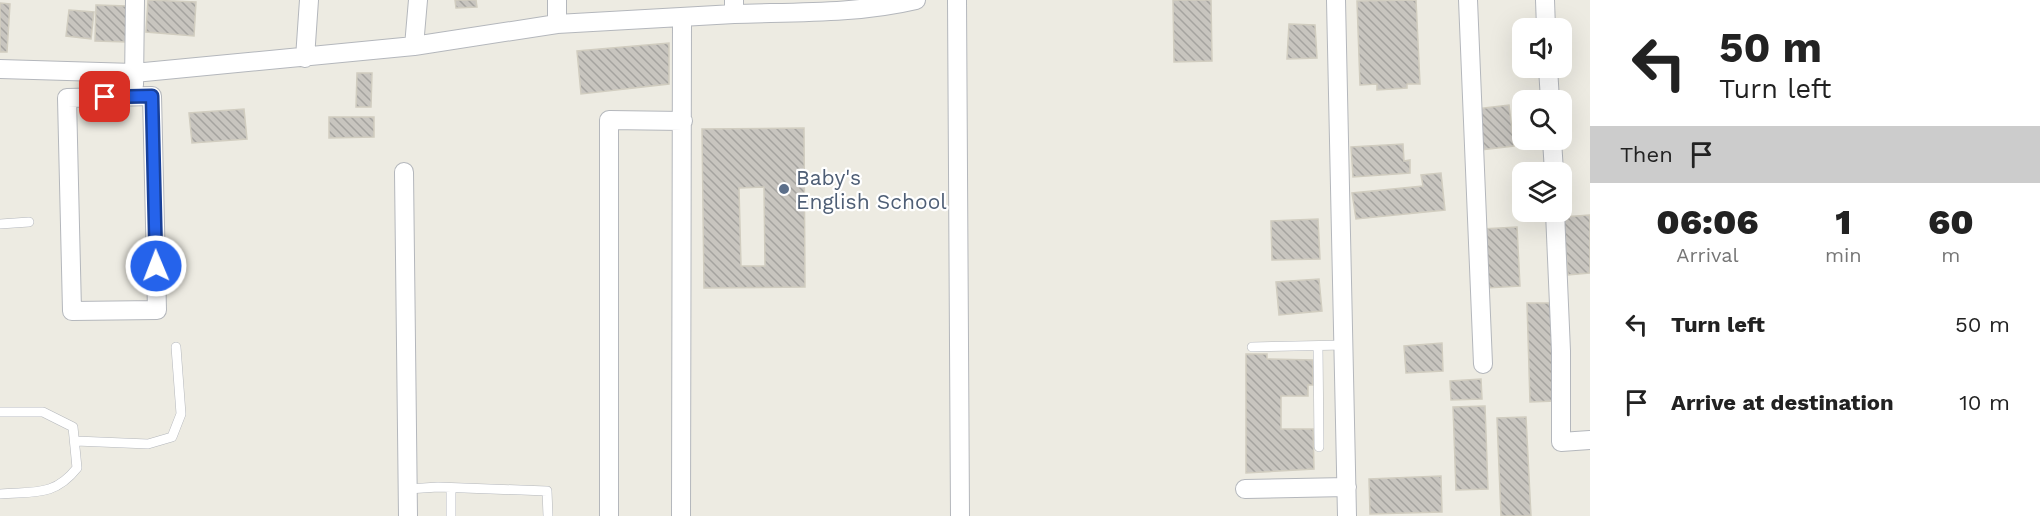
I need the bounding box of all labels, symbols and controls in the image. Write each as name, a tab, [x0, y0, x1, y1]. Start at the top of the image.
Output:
map controls	[1512, 18, 1572, 222]
button: sound	[1512, 18, 1572, 78]
text: 50 m	[1719, 23, 1822, 72]
icon: left	[1620, 24, 1698, 102]
pin	[79, 71, 130, 122]
text: Turn left	[1719, 73, 1831, 105]
icon: arrive	[88, 80, 121, 113]
button: search	[1512, 90, 1572, 150]
icon: arrive	[1685, 138, 1718, 171]
text: Then	[1620, 142, 1673, 167]
button: layers	[1512, 162, 1572, 222]
place label: Baby's English School	[796, 165, 947, 214]
marker: Baby's English School	[777, 182, 791, 196]
text: 06:06	[1656, 201, 1759, 243]
text: 1	[1835, 201, 1851, 243]
text: 60	[1928, 201, 1974, 243]
position arrow	[124, 234, 188, 298]
text: Arrival	[1676, 243, 1739, 267]
text: min	[1825, 243, 1862, 267]
text: m	[1941, 243, 1960, 267]
icon: left	[1620, 308, 1653, 341]
text: Turn left	[1671, 312, 1765, 337]
text: 50 m	[1955, 312, 2010, 337]
icon: arrive	[1620, 386, 1653, 419]
text: Arrive at destination	[1671, 390, 1894, 415]
text: 10 m	[1959, 390, 2010, 415]

